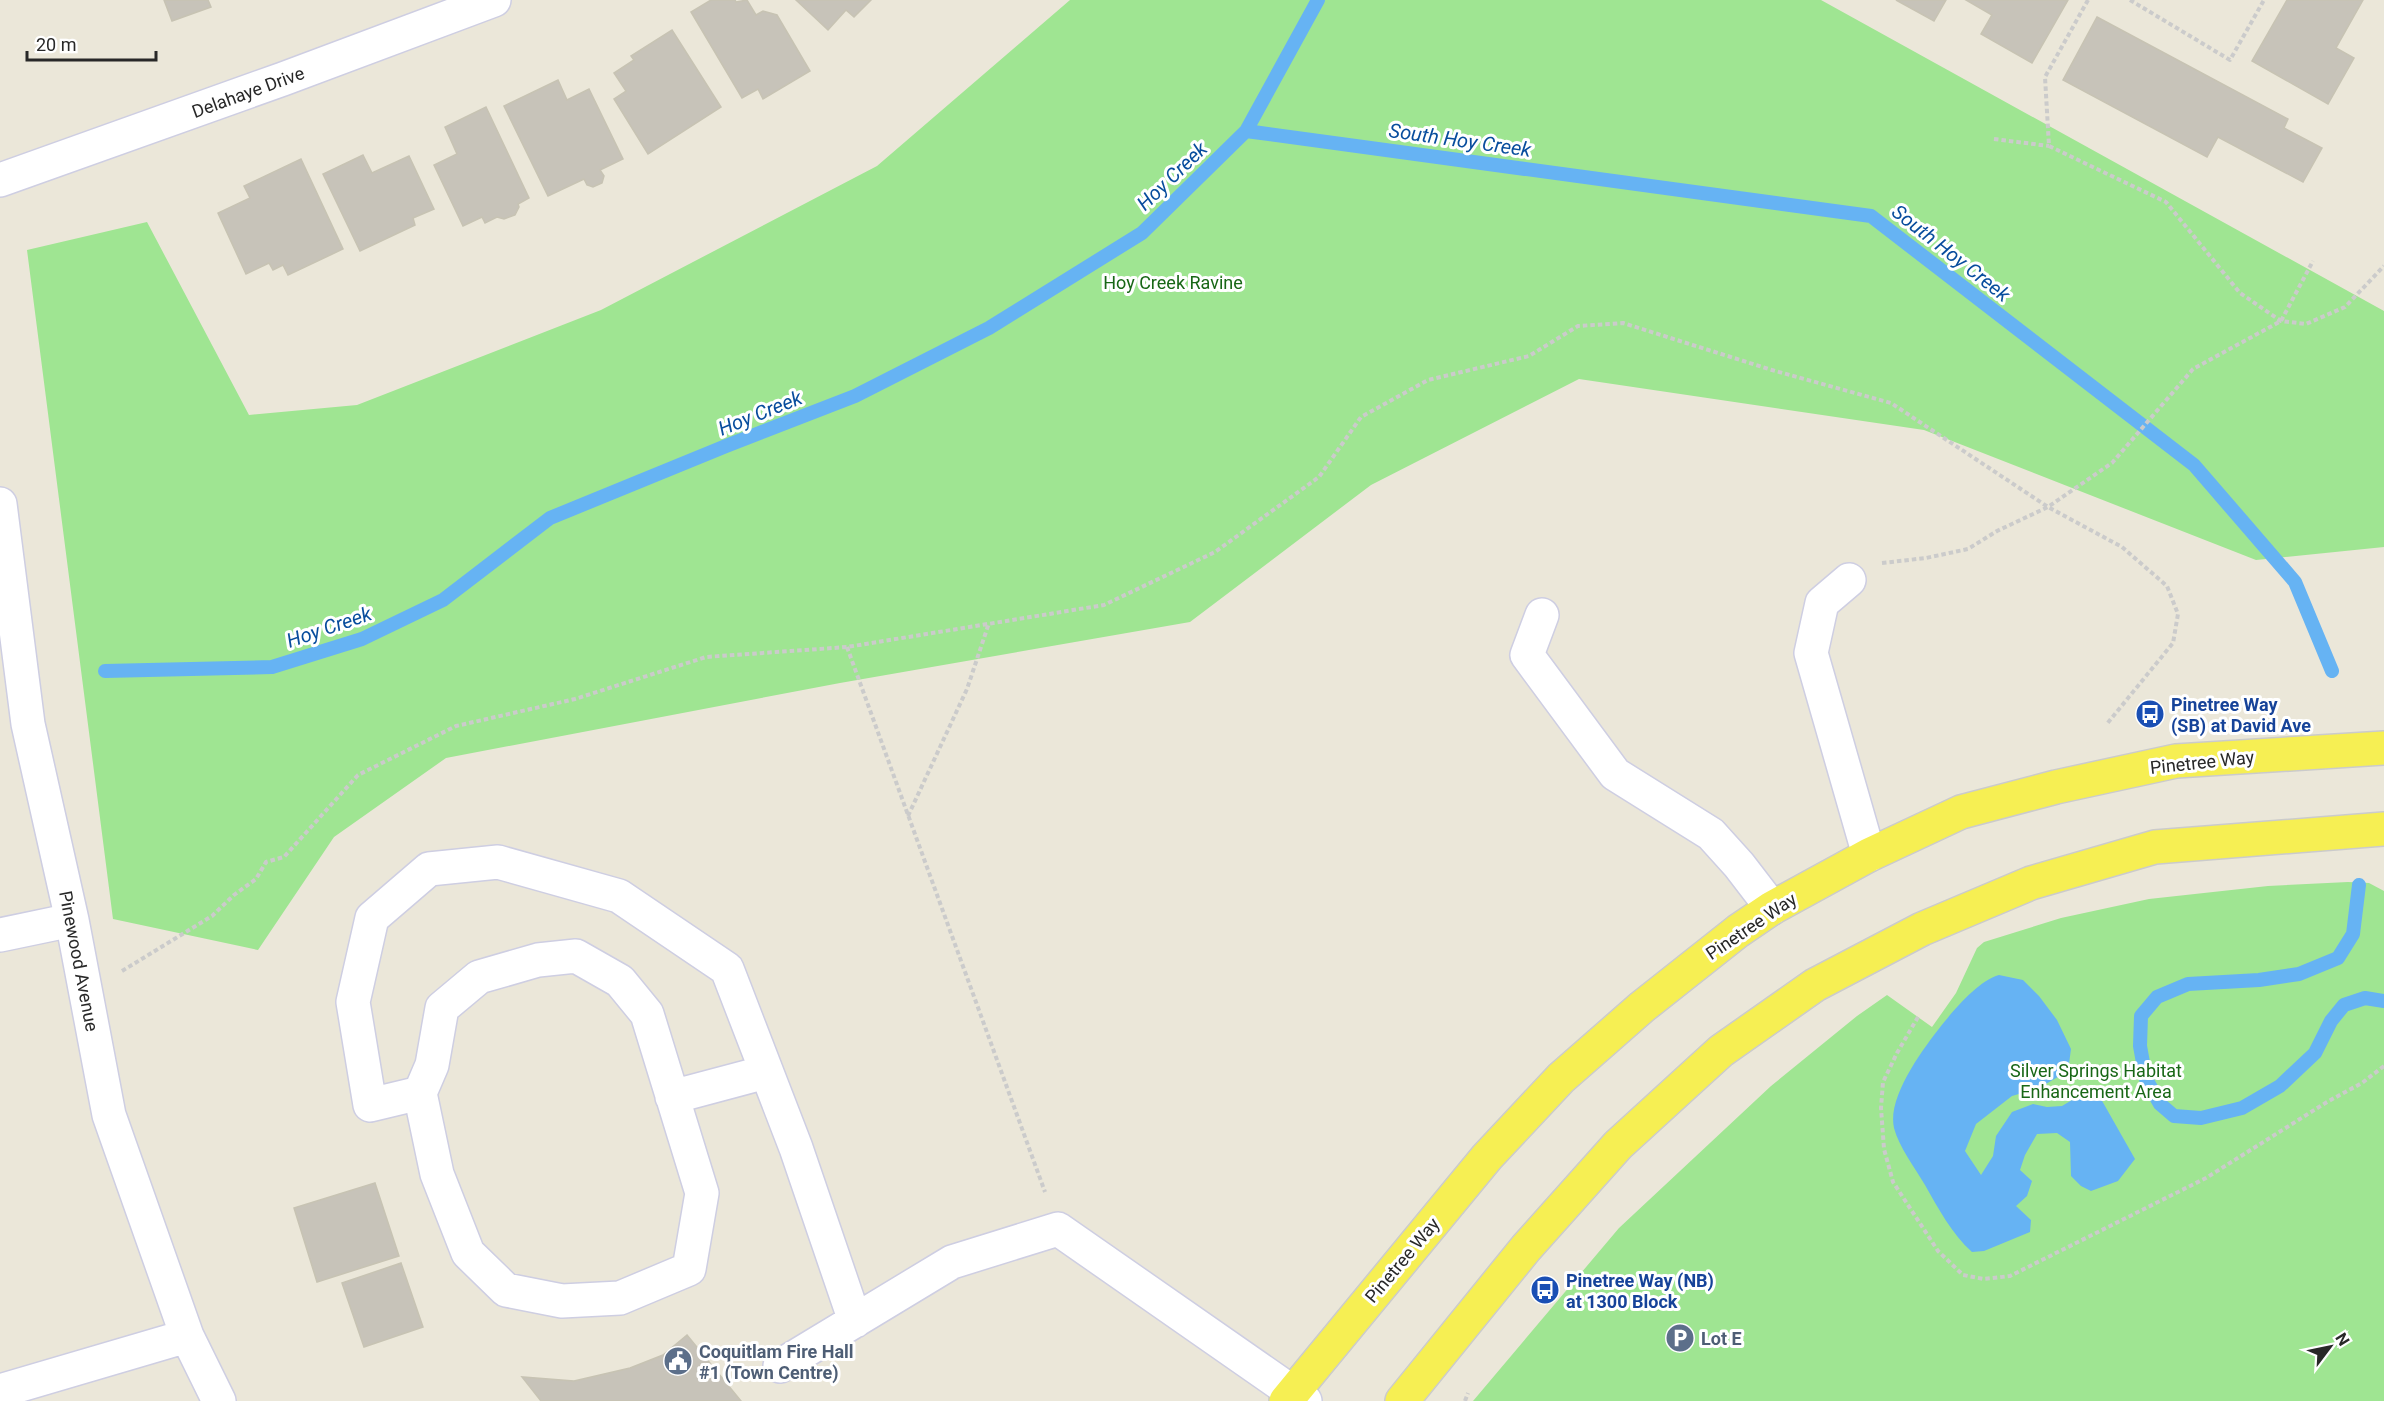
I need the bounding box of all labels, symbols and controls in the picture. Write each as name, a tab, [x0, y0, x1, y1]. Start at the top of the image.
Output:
scale bar	[27, 24, 156, 62]
text: 20 m	[36, 34, 76, 55]
street label: Delahaye Drive	[189, 62, 307, 122]
water label: South Hoy Creek	[1387, 118, 1534, 162]
water label: Hoy Creek	[1132, 136, 1213, 215]
water label: South Hoy Creek	[1887, 199, 2016, 307]
park label: Hoy Creek Ravine	[1103, 272, 1243, 293]
water label: Hoy Creek	[715, 385, 806, 441]
water label: Hoy Creek	[283, 601, 376, 653]
place label: Pinetree Way (SB) at David Ave	[2171, 694, 2311, 737]
bus stop icon: Pinetree Way (SB) at David Ave	[2134, 698, 2166, 730]
street label: Pinetree Way	[2149, 746, 2256, 778]
street label: Pinetree Way	[1702, 888, 1801, 964]
street label: Pinewood Avenue	[55, 889, 103, 1033]
park label: Silver Springs Habitat Enhancement Area	[2010, 1060, 2182, 1102]
street label: Pinetree Way	[1360, 1213, 1444, 1307]
place label: Pinetree Way (NB) at 1300 Block	[1566, 1270, 1714, 1312]
bus stop icon: Pinetree Way (NB) at 1300 Block	[1529, 1274, 1561, 1306]
north arrow	[2300, 1317, 2360, 1377]
parking icon: Lot E	[1664, 1322, 1696, 1354]
place label: Lot E	[1701, 1328, 1742, 1349]
text: N	[2331, 1329, 2353, 1349]
place label: Coquitlam Fire Hall #1 (Town Centre)	[699, 1341, 854, 1384]
public building icon: Coquitlam Fire Hall #1 (Town Centre)	[662, 1345, 694, 1377]

